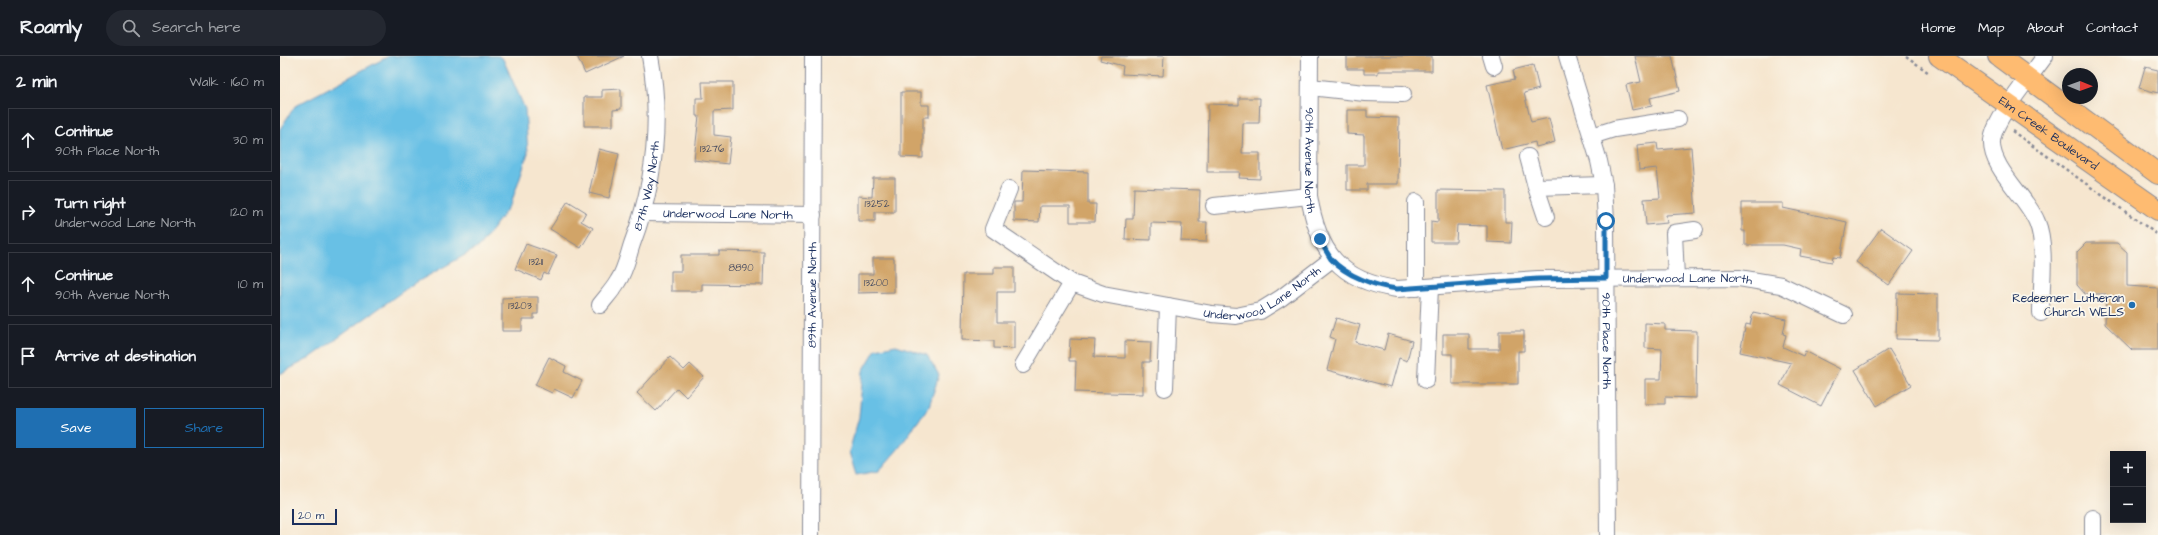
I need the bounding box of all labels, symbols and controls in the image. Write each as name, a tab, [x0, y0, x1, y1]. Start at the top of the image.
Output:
search box	[106, 10, 386, 46]
text: Roamly	[20, 14, 82, 41]
icon: search	[120, 17, 142, 39]
text: Search here	[152, 17, 241, 38]
text: Home	[1921, 18, 1956, 38]
text: Map	[1978, 18, 2004, 38]
text: About	[2026, 18, 2064, 38]
text: Contact	[2086, 18, 2138, 38]
north arrow	[2062, 68, 2098, 104]
text: 2 min	[16, 70, 57, 94]
text: Walk · 160 m	[190, 73, 264, 91]
street label: Elm Creek Boulevard	[1995, 92, 2102, 174]
street label: 90th Avenue North	[1301, 107, 1321, 215]
text: Continue	[55, 121, 113, 142]
icon: ahead	[17, 129, 39, 151]
text: 30 m	[233, 131, 263, 149]
street label: 87th Way North	[629, 140, 664, 233]
text: 90th Place North	[55, 142, 159, 160]
house number: 13276	[700, 142, 725, 156]
text: Turn right	[55, 193, 126, 214]
house number: 13252	[865, 197, 890, 211]
icon: right	[17, 201, 39, 223]
text: 120 m	[230, 203, 263, 221]
street label: Underwood Lane North	[663, 205, 793, 223]
route start	[1597, 212, 1615, 230]
text: Underwood Lane North	[55, 214, 195, 232]
route end	[1311, 230, 1329, 248]
street label: 89th Avenue North	[803, 242, 821, 348]
house number: 13211	[529, 255, 544, 269]
house number: 8890	[729, 261, 753, 275]
street label: Underwood Lane North	[1202, 262, 1324, 324]
text: Continue	[55, 265, 113, 286]
street label: Underwood Lane North	[1623, 269, 1754, 289]
icon: ahead	[17, 273, 39, 295]
text: 10 m	[238, 275, 263, 293]
house number: 13200	[864, 276, 888, 290]
text: 90th Avenue North	[55, 286, 169, 304]
place label: Redeemer Lutheran Church WELS	[2012, 290, 2124, 321]
street label: 90th Place North	[1598, 292, 1616, 389]
house number: 13203	[508, 299, 532, 313]
marker: Redeemer Lutheran Church WELS	[2127, 300, 2137, 310]
icon: arrive	[17, 345, 39, 367]
text: Arrive at destination	[55, 346, 196, 367]
button: Save	[16, 408, 136, 448]
button: Share	[144, 408, 264, 448]
map controls	[2110, 451, 2146, 523]
button: +	[2110, 451, 2146, 487]
button: −	[2110, 487, 2146, 523]
scale bar	[292, 507, 337, 526]
text: 20 m	[298, 508, 324, 523]

